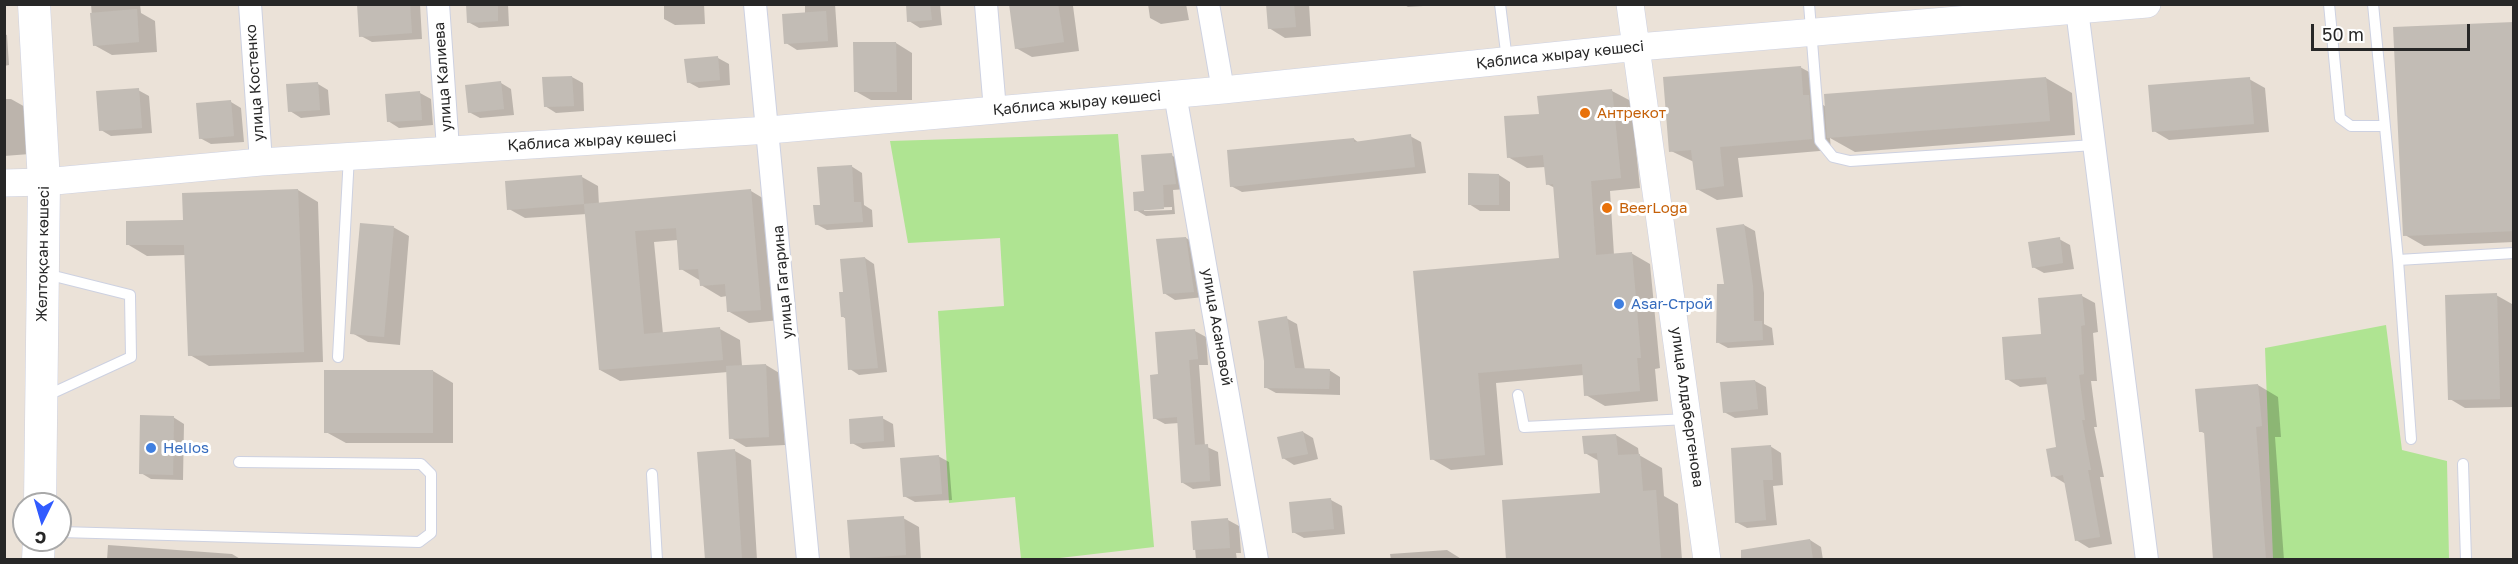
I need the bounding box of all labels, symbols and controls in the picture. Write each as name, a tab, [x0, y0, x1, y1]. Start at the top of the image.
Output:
scale bar	[2314, 12, 2473, 50]
street label: улица Калиева	[430, 21, 456, 133]
text: 50 m	[2322, 23, 2364, 45]
street label: улица Костенко	[242, 24, 268, 142]
street label: Қаблиса жырау көшесі	[1475, 37, 1645, 73]
street label: Қаблиса жырау көшесі	[992, 87, 1162, 119]
place label: Антрекот	[1597, 104, 1666, 122]
marker: Антрекот	[1578, 106, 1592, 120]
street label: Қаблиса жырау көшесі	[507, 128, 677, 154]
street label: Желтоқсан көшесі	[33, 186, 53, 322]
place label: BeerLoga	[1619, 199, 1687, 217]
marker: BeerLoga	[1600, 201, 1614, 215]
street label: улица Гагарина	[769, 224, 797, 340]
street label: улица Асановой	[1198, 267, 1236, 387]
place label: Asar-Строй	[1631, 295, 1713, 313]
marker: Asar-Строй	[1612, 297, 1626, 311]
street label: улица Алдабергенова	[1667, 326, 1707, 488]
place label: Helios	[163, 439, 209, 457]
marker: Helios	[144, 441, 158, 455]
north arrow	[12, 492, 72, 552]
text: С	[34, 527, 47, 548]

